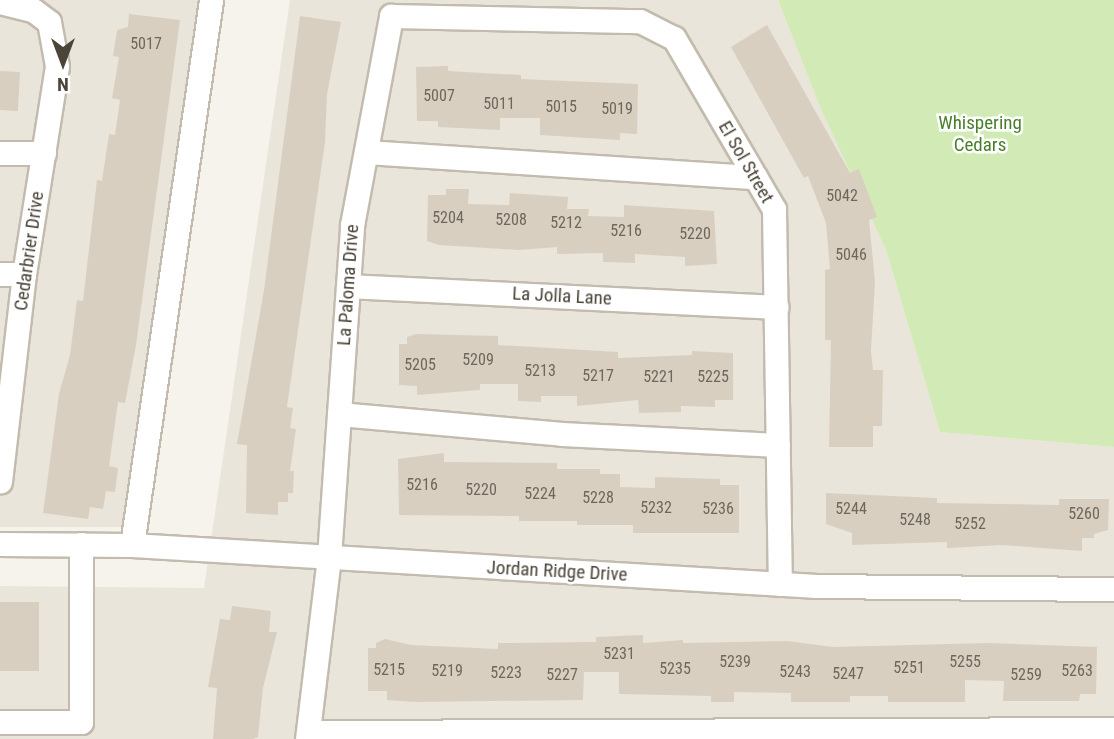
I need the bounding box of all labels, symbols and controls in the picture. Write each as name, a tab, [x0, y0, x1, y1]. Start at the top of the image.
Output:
north arrow	[28, 28, 98, 98]
house number: 5017	[130, 34, 162, 54]
text: N	[57, 73, 69, 96]
house number: 5007	[423, 86, 455, 106]
house number: 5011	[483, 94, 515, 114]
house number: 5015	[545, 97, 577, 117]
house number: 5019	[601, 99, 633, 119]
park label: Whispering Cedars	[938, 112, 1022, 156]
street label: El Sol Street	[713, 117, 779, 207]
house number: 5042	[826, 186, 858, 206]
street label: Cedarbrier Drive	[9, 190, 49, 312]
house number: 5204	[432, 208, 464, 228]
house number: 5208	[495, 210, 527, 230]
house number: 5212	[550, 213, 582, 233]
house number: 5216	[610, 221, 642, 241]
street label: La Paloma Drive	[332, 224, 364, 346]
house number: 5220	[679, 224, 711, 244]
house number: 5046	[835, 245, 867, 265]
street label: La Jolla Lane	[512, 282, 612, 310]
house number: 5209	[462, 350, 494, 370]
house number: 5205	[404, 355, 436, 375]
house number: 5213	[524, 361, 556, 381]
house number: 5217	[582, 366, 614, 386]
house number: 5221	[643, 367, 675, 387]
house number: 5225	[697, 367, 729, 387]
house number: 5216	[406, 475, 438, 495]
house number: 5220	[465, 480, 497, 500]
house number: 5224	[524, 484, 556, 504]
house number: 5228	[582, 488, 614, 508]
house number: 5232	[640, 498, 672, 518]
house number: 5236	[702, 499, 734, 519]
house number: 5244	[835, 499, 867, 519]
house number: 5260	[1068, 504, 1100, 524]
house number: 5248	[899, 510, 931, 530]
house number: 5252	[954, 514, 986, 534]
street label: Jordan Ridge Drive	[486, 556, 628, 586]
house number: 5231	[603, 644, 635, 664]
house number: 5239	[719, 652, 751, 672]
house number: 5255	[949, 652, 981, 672]
house number: 5251	[893, 658, 925, 678]
house number: 5235	[659, 659, 691, 679]
house number: 5215	[373, 660, 405, 680]
house number: 5219	[431, 661, 463, 681]
house number: 5263	[1061, 661, 1093, 681]
house number: 5243	[779, 662, 811, 682]
house number: 5223	[490, 663, 522, 683]
house number: 5247	[832, 664, 864, 684]
house number: 5227	[546, 665, 578, 685]
house number: 5259	[1010, 665, 1042, 685]

